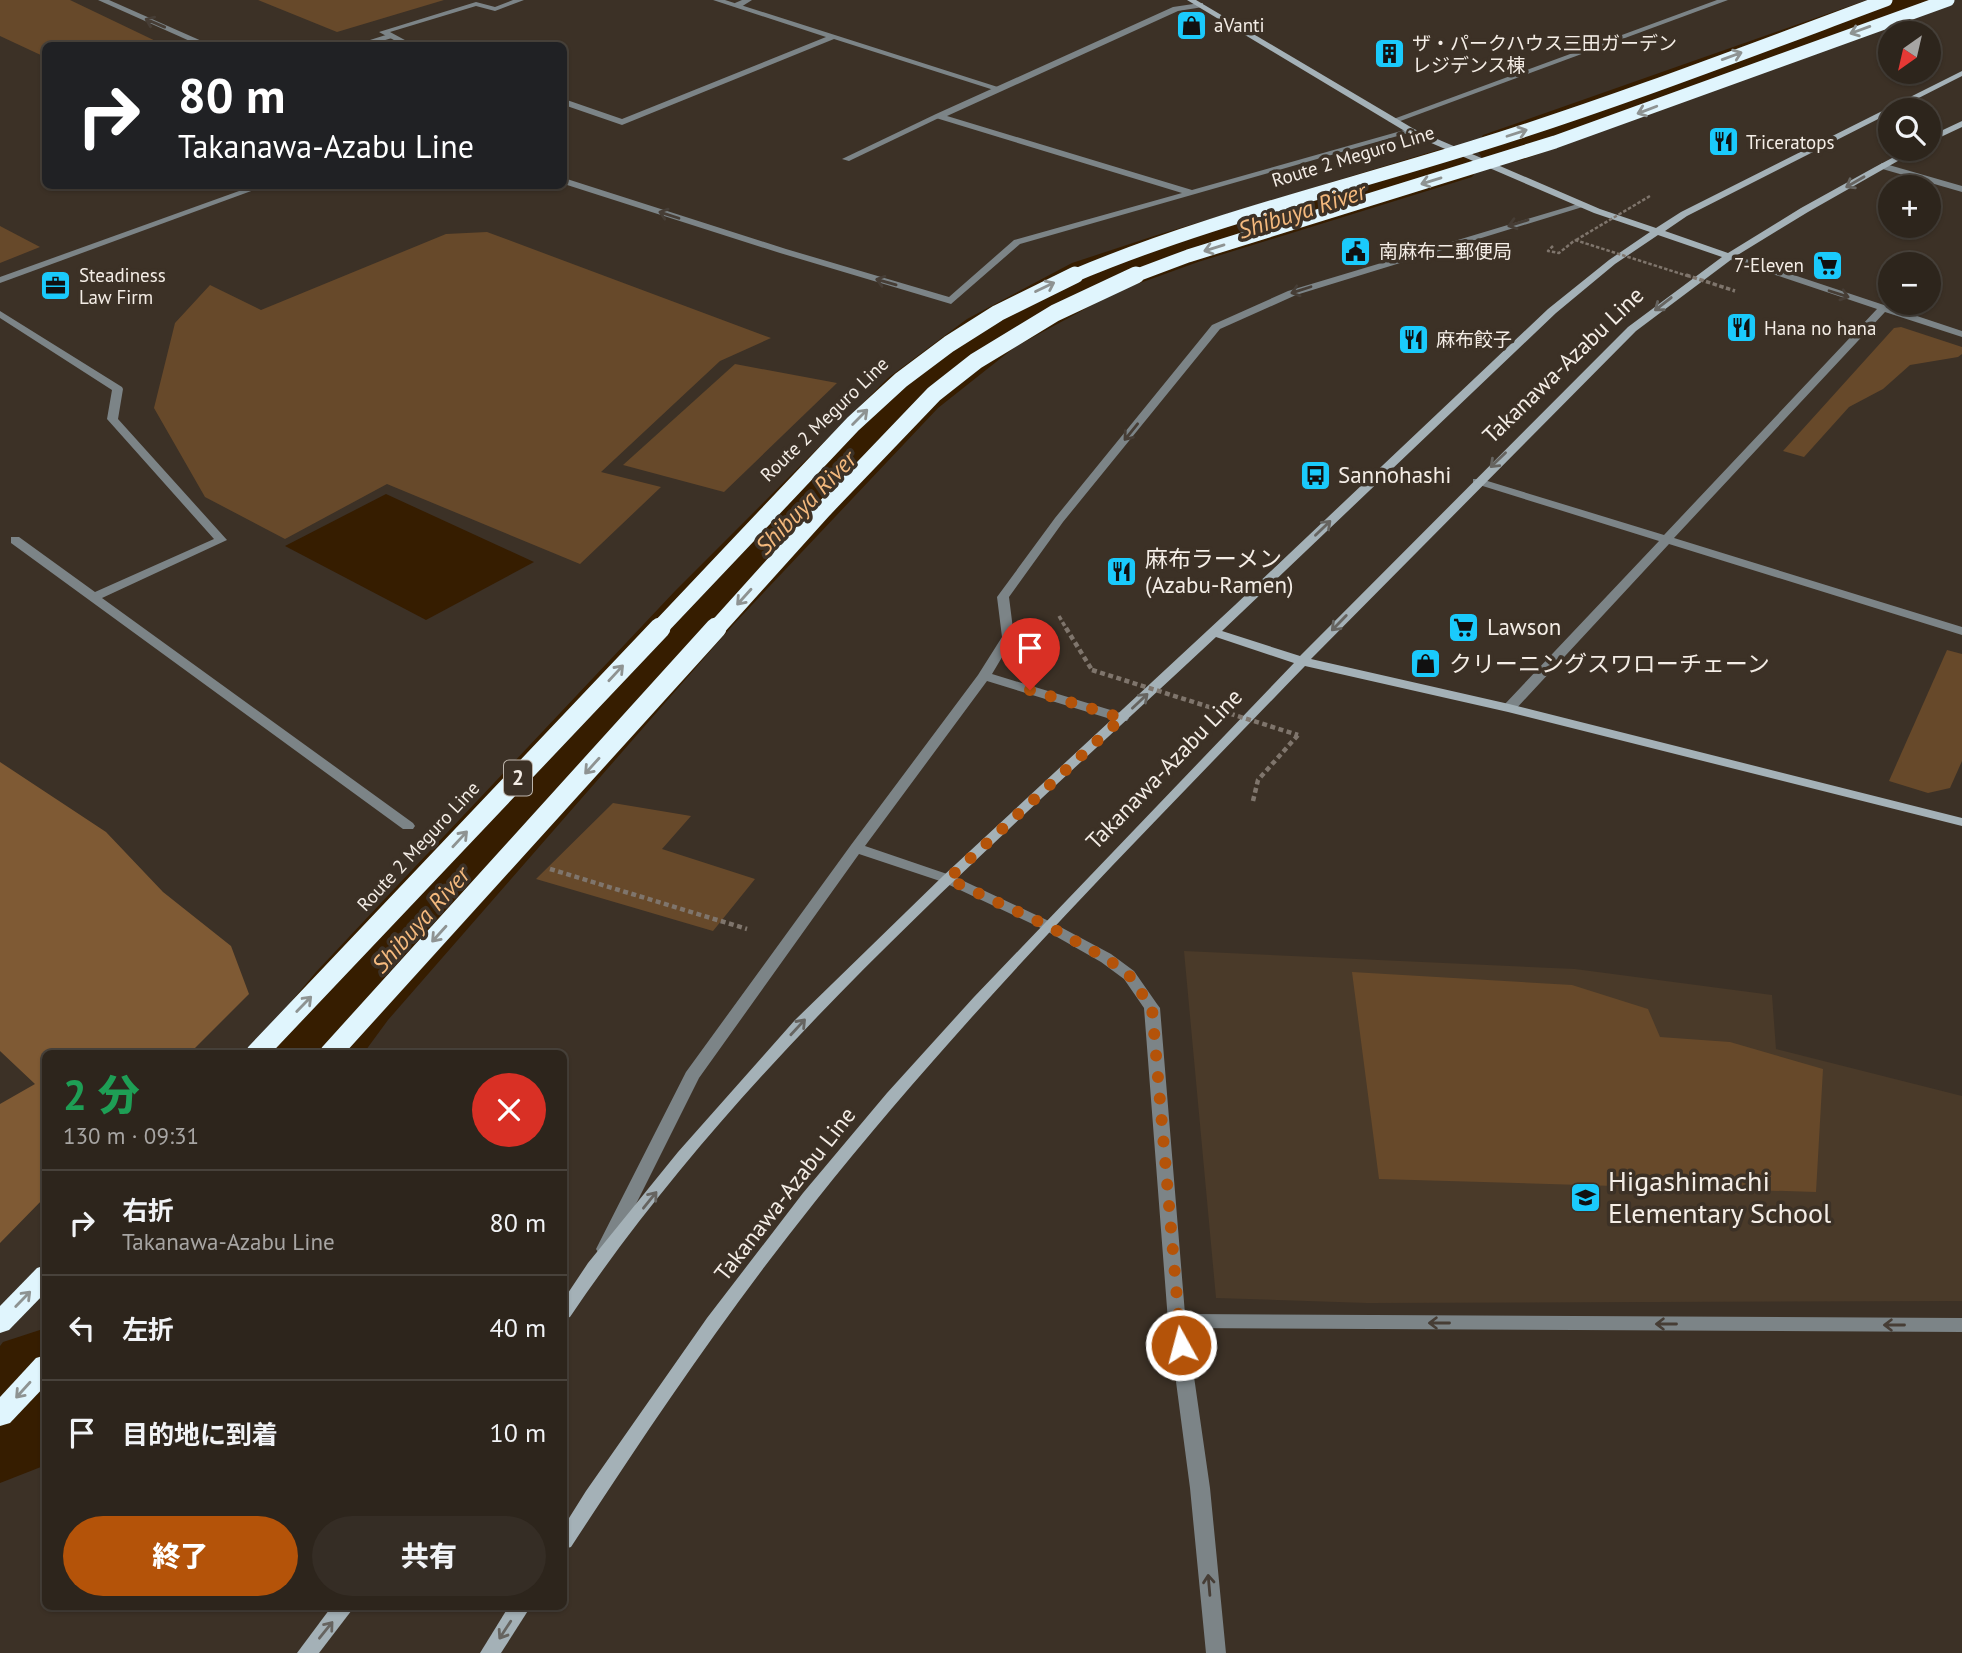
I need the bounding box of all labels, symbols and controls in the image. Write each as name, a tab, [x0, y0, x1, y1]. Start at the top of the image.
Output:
shop icon: aVanti	[1174, 8, 1208, 42]
place label: aVanti	[1214, 13, 1265, 37]
one-way arrow	[145, 16, 166, 29]
north arrow	[1878, 21, 1941, 84]
map controls	[1878, 21, 1941, 315]
one-way arrow	[1850, 25, 1872, 37]
place label: ザ・パークハウス三田ガーデン レジデンス棟	[1412, 31, 1677, 77]
building icon: ザ・パークハウス三田ガーデン レジデンス棟	[1372, 37, 1406, 71]
one-way arrow	[1720, 49, 1742, 62]
text: 80 m	[178, 63, 285, 127]
icon: right	[63, 70, 154, 161]
button: search	[1878, 98, 1941, 161]
one-way arrow	[1637, 105, 1659, 117]
street label: Route 2 Meguro Line	[1269, 120, 1437, 192]
text: Takanawa-Azabu Line	[178, 125, 474, 167]
restaurant icon: Triceratops	[1706, 125, 1740, 159]
one-way arrow	[1506, 126, 1528, 138]
place label: Triceratops	[1746, 130, 1834, 154]
water label: Shibuya River	[1234, 175, 1372, 246]
one-way arrow	[1845, 175, 1865, 189]
button: +	[1878, 175, 1941, 238]
one-way arrow	[1420, 176, 1442, 189]
one-way arrow	[658, 208, 680, 220]
one-way arrow	[1507, 217, 1529, 230]
public building icon: 南麻布二郵便局	[1339, 234, 1373, 268]
place label: 南麻布二郵便局	[1379, 239, 1512, 263]
one-way arrow	[1203, 242, 1225, 255]
supermarket icon: 7-Eleven	[1810, 248, 1844, 282]
button: −	[1878, 252, 1941, 315]
place label: 7-Eleven	[1734, 253, 1804, 277]
place label: Steadiness Law Firm	[79, 263, 166, 309]
office icon: Steadiness Law Firm	[39, 269, 73, 303]
one-way arrow	[875, 275, 897, 288]
one-way arrow	[1034, 279, 1055, 293]
street label: Takanawa-Azabu Line	[1476, 280, 1649, 449]
one-way arrow	[1290, 285, 1312, 298]
one-way arrow	[1827, 288, 1849, 301]
one-way arrow	[1654, 296, 1673, 311]
restaurant icon: Hana no hana	[1724, 311, 1758, 345]
place label: Hana no hana	[1764, 316, 1876, 340]
restaurant icon: 麻布餃子	[1396, 322, 1430, 356]
place label: 麻布餃子	[1436, 327, 1512, 351]
street label: Route 2 Meguro Line	[755, 352, 893, 486]
one-way arrow	[852, 409, 869, 426]
one-way arrow	[1123, 422, 1139, 440]
water label: Shibuya River	[748, 443, 864, 561]
one-way arrow	[1490, 452, 1507, 469]
bus stop icon: Sannohashi	[1298, 458, 1332, 492]
place label: Sannohashi	[1338, 460, 1452, 489]
one-way arrow	[1314, 520, 1331, 537]
place label: 麻布ラーメン (Azabu-Ramen)	[1145, 544, 1293, 599]
restaurant icon: 麻布ラーメン (Azabu-Ramen)	[1105, 555, 1139, 589]
one-way arrow	[736, 588, 753, 605]
supermarket icon: Lawson	[1447, 610, 1481, 644]
place label: Lawson	[1487, 612, 1561, 641]
one-way arrow	[1330, 614, 1347, 631]
pin	[1000, 618, 1060, 690]
icon: arrive	[1011, 629, 1049, 667]
shop icon: クリーニングスワローチェーン	[1409, 647, 1443, 681]
place label: クリーニングスワローチェーン	[1449, 649, 1770, 678]
one-way arrow	[608, 664, 624, 682]
street label: Takanawa-Azabu Line	[1079, 682, 1248, 855]
one-way arrow	[1131, 693, 1149, 709]
one-way arrow	[583, 757, 600, 774]
road number: 2	[504, 760, 532, 796]
street label: Route 2 Meguro Line	[352, 776, 484, 916]
one-way arrow	[452, 831, 469, 848]
water label: Shibuya River	[365, 858, 478, 979]
one-way arrow	[430, 925, 447, 942]
one-way arrow	[295, 996, 312, 1013]
one-way arrow	[790, 1019, 807, 1036]
text: 2 分	[63, 1067, 139, 1122]
button: close	[472, 1073, 546, 1147]
street label: Takanawa-Azabu Line	[708, 1101, 862, 1286]
text: 130 m · 09:31	[63, 1121, 199, 1150]
place label: Higashimachi Elementary School	[1608, 1162, 1831, 1231]
school or university icon: Higashimachi Elementary School	[1568, 1180, 1602, 1214]
one-way arrow	[642, 1191, 657, 1209]
text: 右折	[122, 1194, 174, 1227]
icon: right	[63, 1204, 101, 1242]
text: 80 m	[490, 1206, 546, 1239]
text: Takanawa-Azabu Line	[122, 1227, 335, 1256]
one-way arrow	[14, 1291, 31, 1308]
position arrow	[1144, 1308, 1218, 1382]
icon: left	[63, 1309, 101, 1347]
text: 40 m	[490, 1311, 546, 1344]
text: 左折	[122, 1313, 174, 1346]
one-way arrow	[1428, 1316, 1451, 1329]
one-way arrow	[1655, 1317, 1678, 1331]
one-way arrow	[1883, 1318, 1906, 1332]
one-way arrow	[15, 1381, 31, 1399]
icon: arrive	[63, 1414, 101, 1452]
text: 10 m	[490, 1416, 546, 1449]
text: 目的地に到着	[122, 1418, 278, 1451]
button: 終了	[63, 1516, 298, 1596]
button: 共有	[312, 1516, 546, 1596]
one-way arrow	[1202, 1574, 1215, 1597]
one-way arrow	[498, 1620, 512, 1639]
one-way arrow	[318, 1621, 334, 1639]

